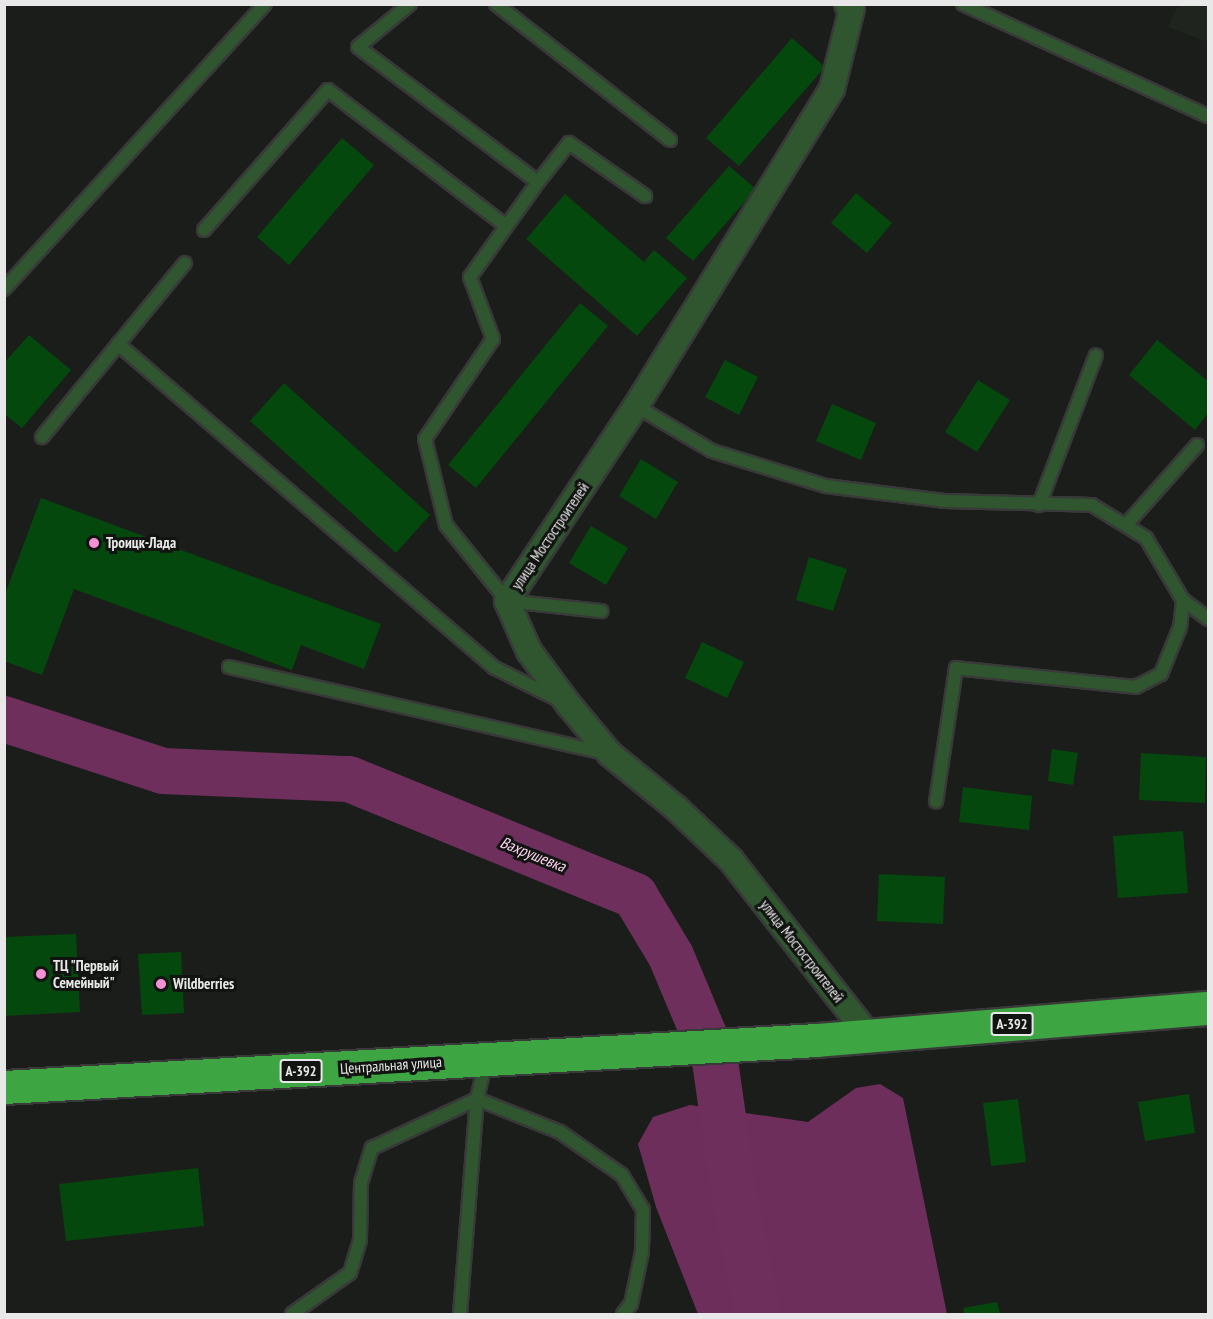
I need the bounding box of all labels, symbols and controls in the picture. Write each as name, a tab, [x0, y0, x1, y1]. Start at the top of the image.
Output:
street label: улица Мостостроителей	[508, 479, 592, 593]
place label: Троицк-Лада	[106, 534, 176, 552]
marker: Троицк-Лада	[87, 536, 101, 550]
water label: Вахрушевка	[498, 832, 568, 876]
street label: улица Мостостроителей	[756, 896, 848, 1006]
place label: ТЦ "Первый Семейный"	[53, 956, 120, 991]
marker: ТЦ "Первый Семейный"	[34, 967, 48, 981]
place label: Wildberries	[173, 975, 234, 993]
marker: Wildberries	[154, 977, 168, 991]
road number: А-392	[990, 1013, 1034, 1035]
street label: Центральная улица	[339, 1052, 443, 1078]
road number: А-392	[278, 1060, 324, 1082]

